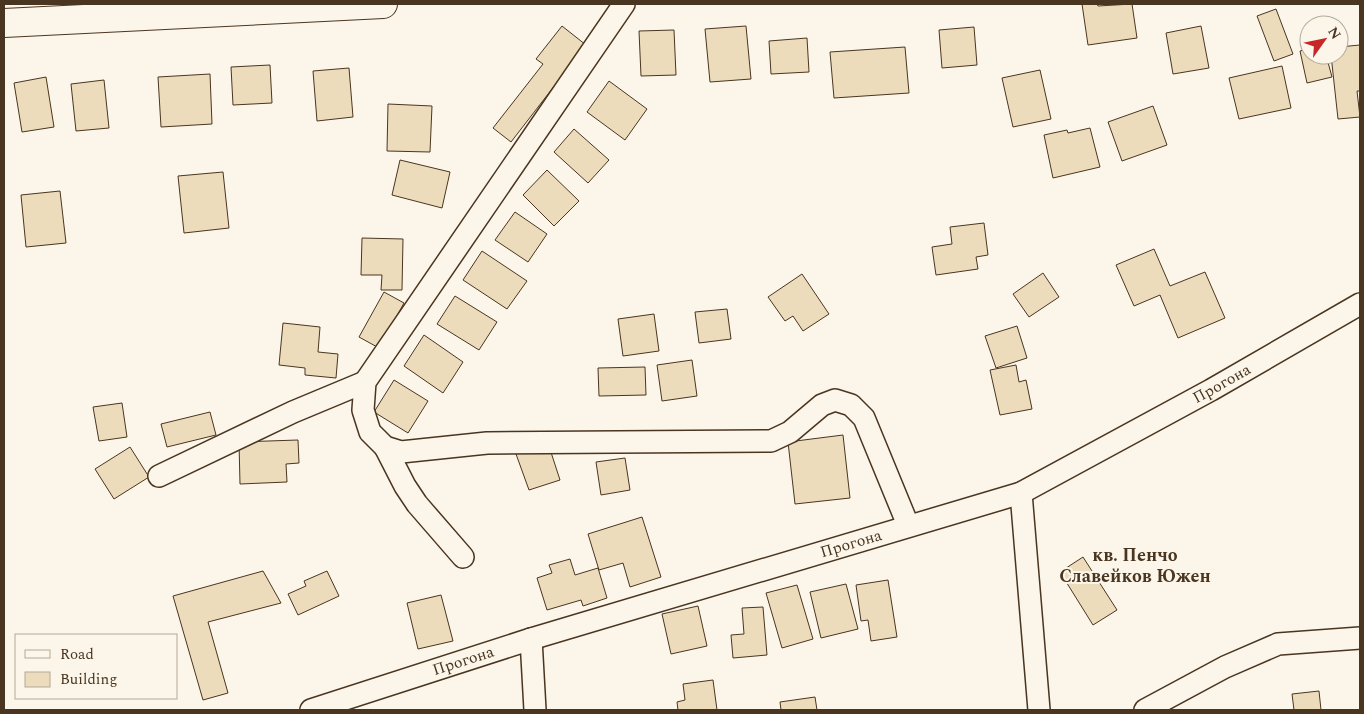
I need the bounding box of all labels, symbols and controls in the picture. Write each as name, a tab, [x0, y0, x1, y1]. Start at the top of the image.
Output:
north arrow	[1299, 15, 1349, 65]
text: N	[1323, 23, 1346, 44]
street label: Прогона	[1188, 357, 1255, 410]
street label: Прогона	[817, 523, 885, 564]
district label: кв. Пенчо Славейков Южен	[1059, 542, 1211, 590]
legend	[15, 634, 178, 699]
street label: Прогона	[429, 640, 497, 682]
text: Road	[60, 643, 94, 666]
text: Building	[60, 668, 117, 691]

